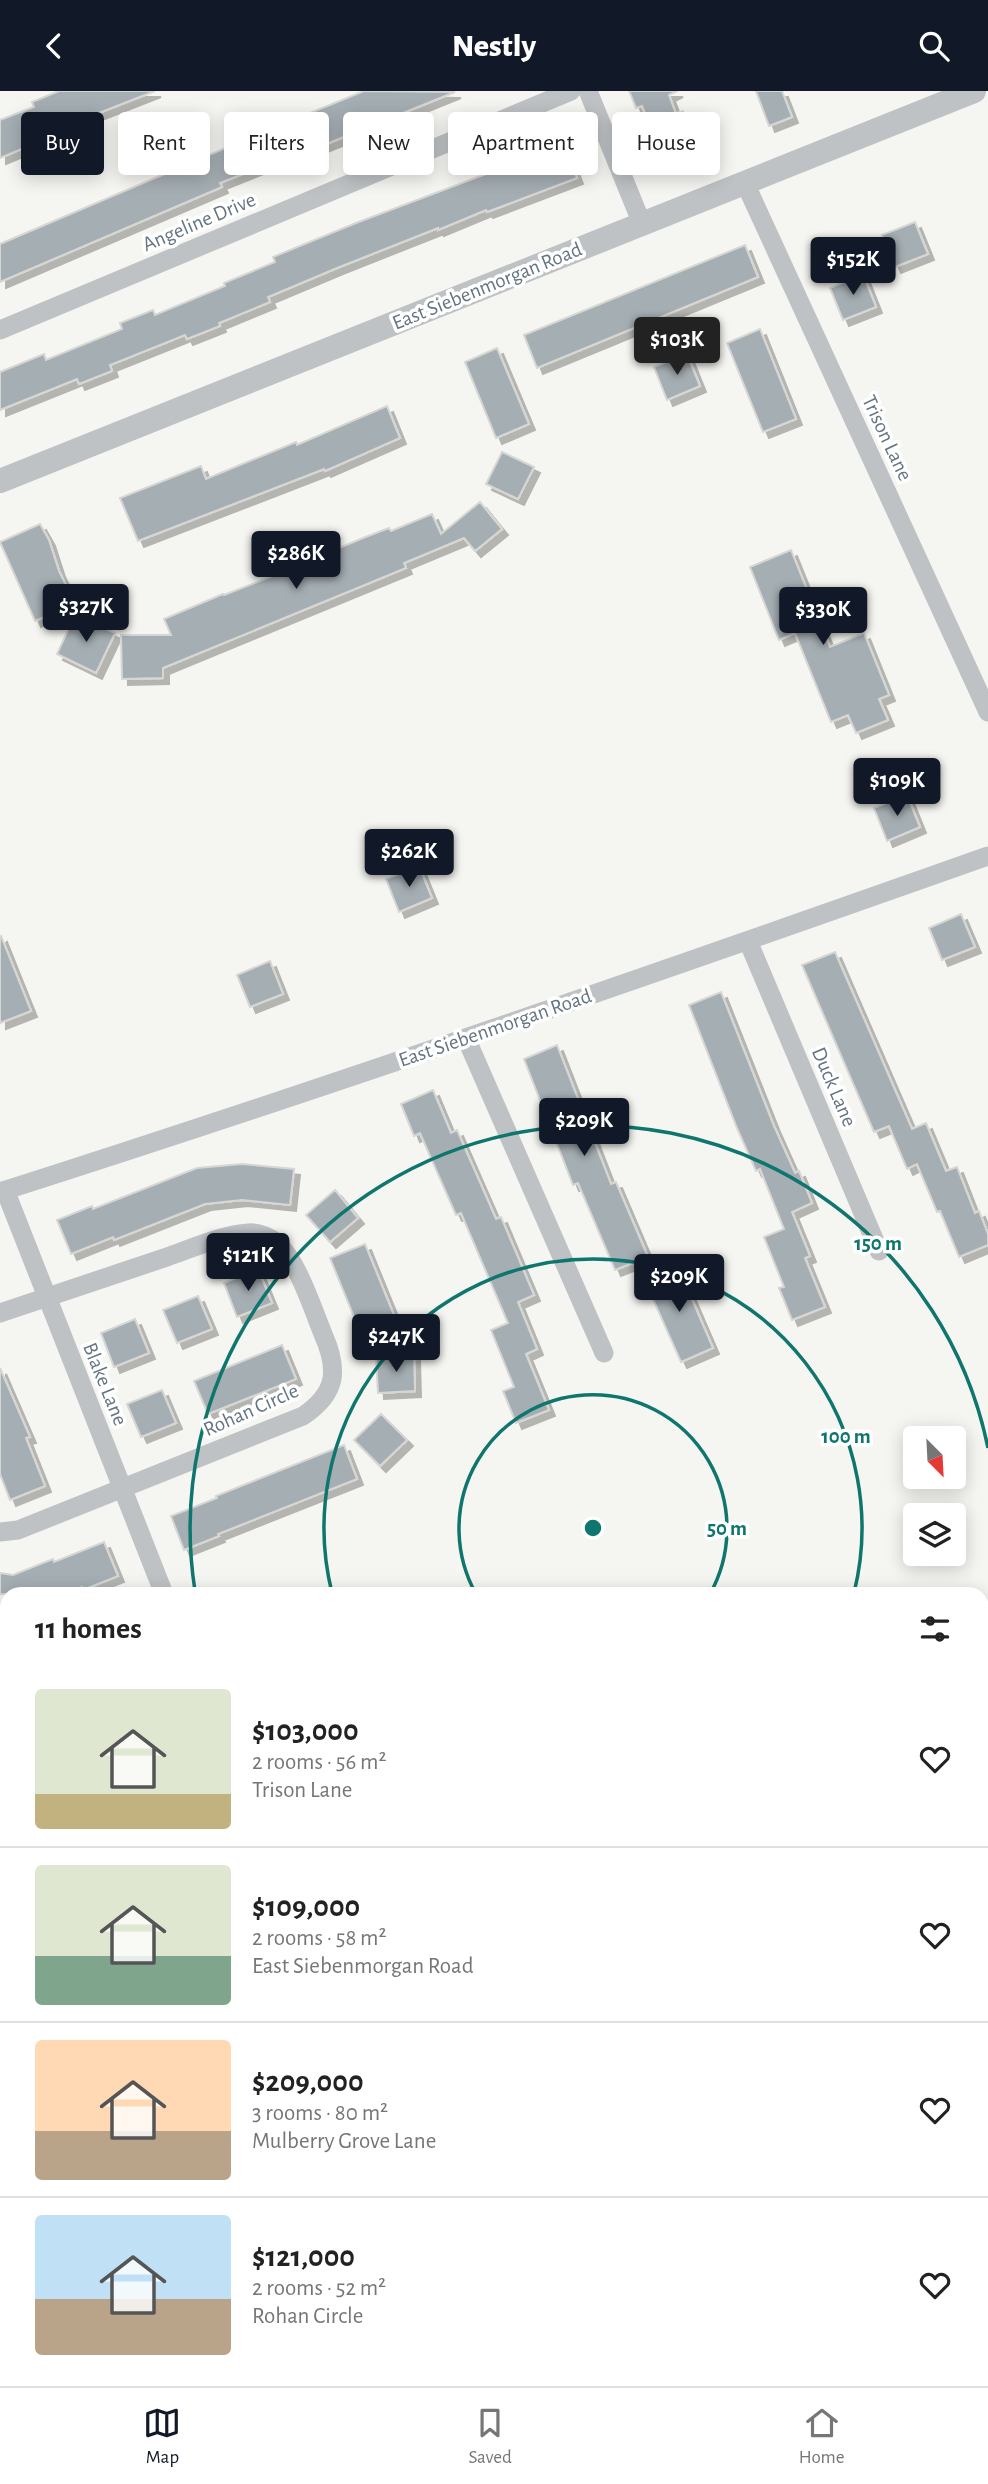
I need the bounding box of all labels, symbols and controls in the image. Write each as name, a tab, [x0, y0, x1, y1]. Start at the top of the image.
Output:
icon: back	[35, 27, 73, 65]
icon: search	[915, 27, 953, 65]
text: Nestly	[452, 30, 536, 62]
chip: Buy	[21, 112, 104, 175]
chip: Rent	[118, 112, 210, 175]
chip: Filters	[224, 112, 329, 175]
chip: New	[343, 112, 434, 175]
chip: Apartment	[448, 112, 598, 175]
chip: House	[612, 112, 720, 175]
street label: Angeline Drive	[139, 189, 259, 255]
pin: $152K	[804, 237, 902, 297]
street label: East Siebenmorgan Road	[389, 238, 585, 334]
text: $152K	[827, 248, 879, 271]
pin: $103K	[628, 317, 726, 377]
text: $103K	[650, 328, 704, 351]
street label: Trison Lane	[858, 392, 916, 484]
pin: $286K	[247, 531, 345, 591]
text: $286K	[267, 542, 325, 565]
pin: $327K	[37, 585, 135, 644]
pin: $330K	[774, 587, 872, 647]
text: $327K	[59, 595, 113, 618]
text: $330K	[795, 598, 851, 621]
pin: $109K	[848, 759, 946, 818]
text: $109K	[869, 769, 925, 792]
pin: $262K	[360, 829, 458, 889]
text: $262K	[381, 840, 437, 863]
street label: East Siebenmorgan Road	[396, 985, 594, 1071]
street label: Duck Lane	[808, 1044, 860, 1130]
pin: $209K	[535, 1098, 633, 1158]
text: $209K	[555, 1109, 613, 1132]
pin: $121K	[199, 1233, 297, 1293]
text: 150 m	[854, 1233, 902, 1254]
text: $121K	[222, 1244, 274, 1267]
pin: $209K	[630, 1255, 728, 1314]
text: $209K	[650, 1265, 708, 1288]
pin: $247K	[347, 1315, 445, 1374]
text: $247K	[368, 1325, 424, 1348]
street label: Blake Lane	[79, 1340, 131, 1428]
street label: Rohan Circle	[200, 1380, 302, 1440]
text: 100 m	[821, 1426, 871, 1447]
north arrow	[903, 1426, 966, 1489]
map controls	[903, 1426, 966, 1566]
button: layers	[903, 1503, 966, 1566]
centre of rings	[581, 1516, 605, 1540]
text: 50 m	[707, 1518, 747, 1539]
icon: filters	[916, 1610, 954, 1648]
text: 11 homes	[35, 1614, 142, 1644]
text: $103,000	[252, 1716, 359, 1746]
icon: home	[91, 1717, 175, 1801]
icon: heart	[916, 1740, 954, 1778]
text: 2 rooms · 56 m²	[252, 1751, 386, 1774]
text: Trison Lane	[252, 1779, 352, 1802]
text: $109,000	[252, 1892, 360, 1922]
icon: home	[91, 1893, 175, 1977]
icon: heart	[916, 1916, 954, 1954]
text: 2 rooms · 58 m²	[252, 1927, 387, 1950]
text: East Siebenmorgan Road	[252, 1955, 474, 1978]
text: $209,000	[252, 2067, 364, 2097]
icon: home	[91, 2068, 175, 2152]
icon: heart	[916, 2091, 954, 2129]
text: 3 rooms · 80 m²	[252, 2102, 388, 2125]
text: Mulberry Grove Lane	[252, 2130, 436, 2153]
text: $121,000	[252, 2242, 355, 2272]
icon: home	[91, 2243, 175, 2327]
icon: heart	[916, 2266, 954, 2304]
text: 2 rooms · 52 m²	[252, 2277, 386, 2300]
text: Rohan Circle	[252, 2305, 363, 2328]
tab: Map	[143, 2404, 181, 2469]
tab: Saved	[468, 2404, 512, 2469]
tab: Home	[799, 2404, 845, 2469]

